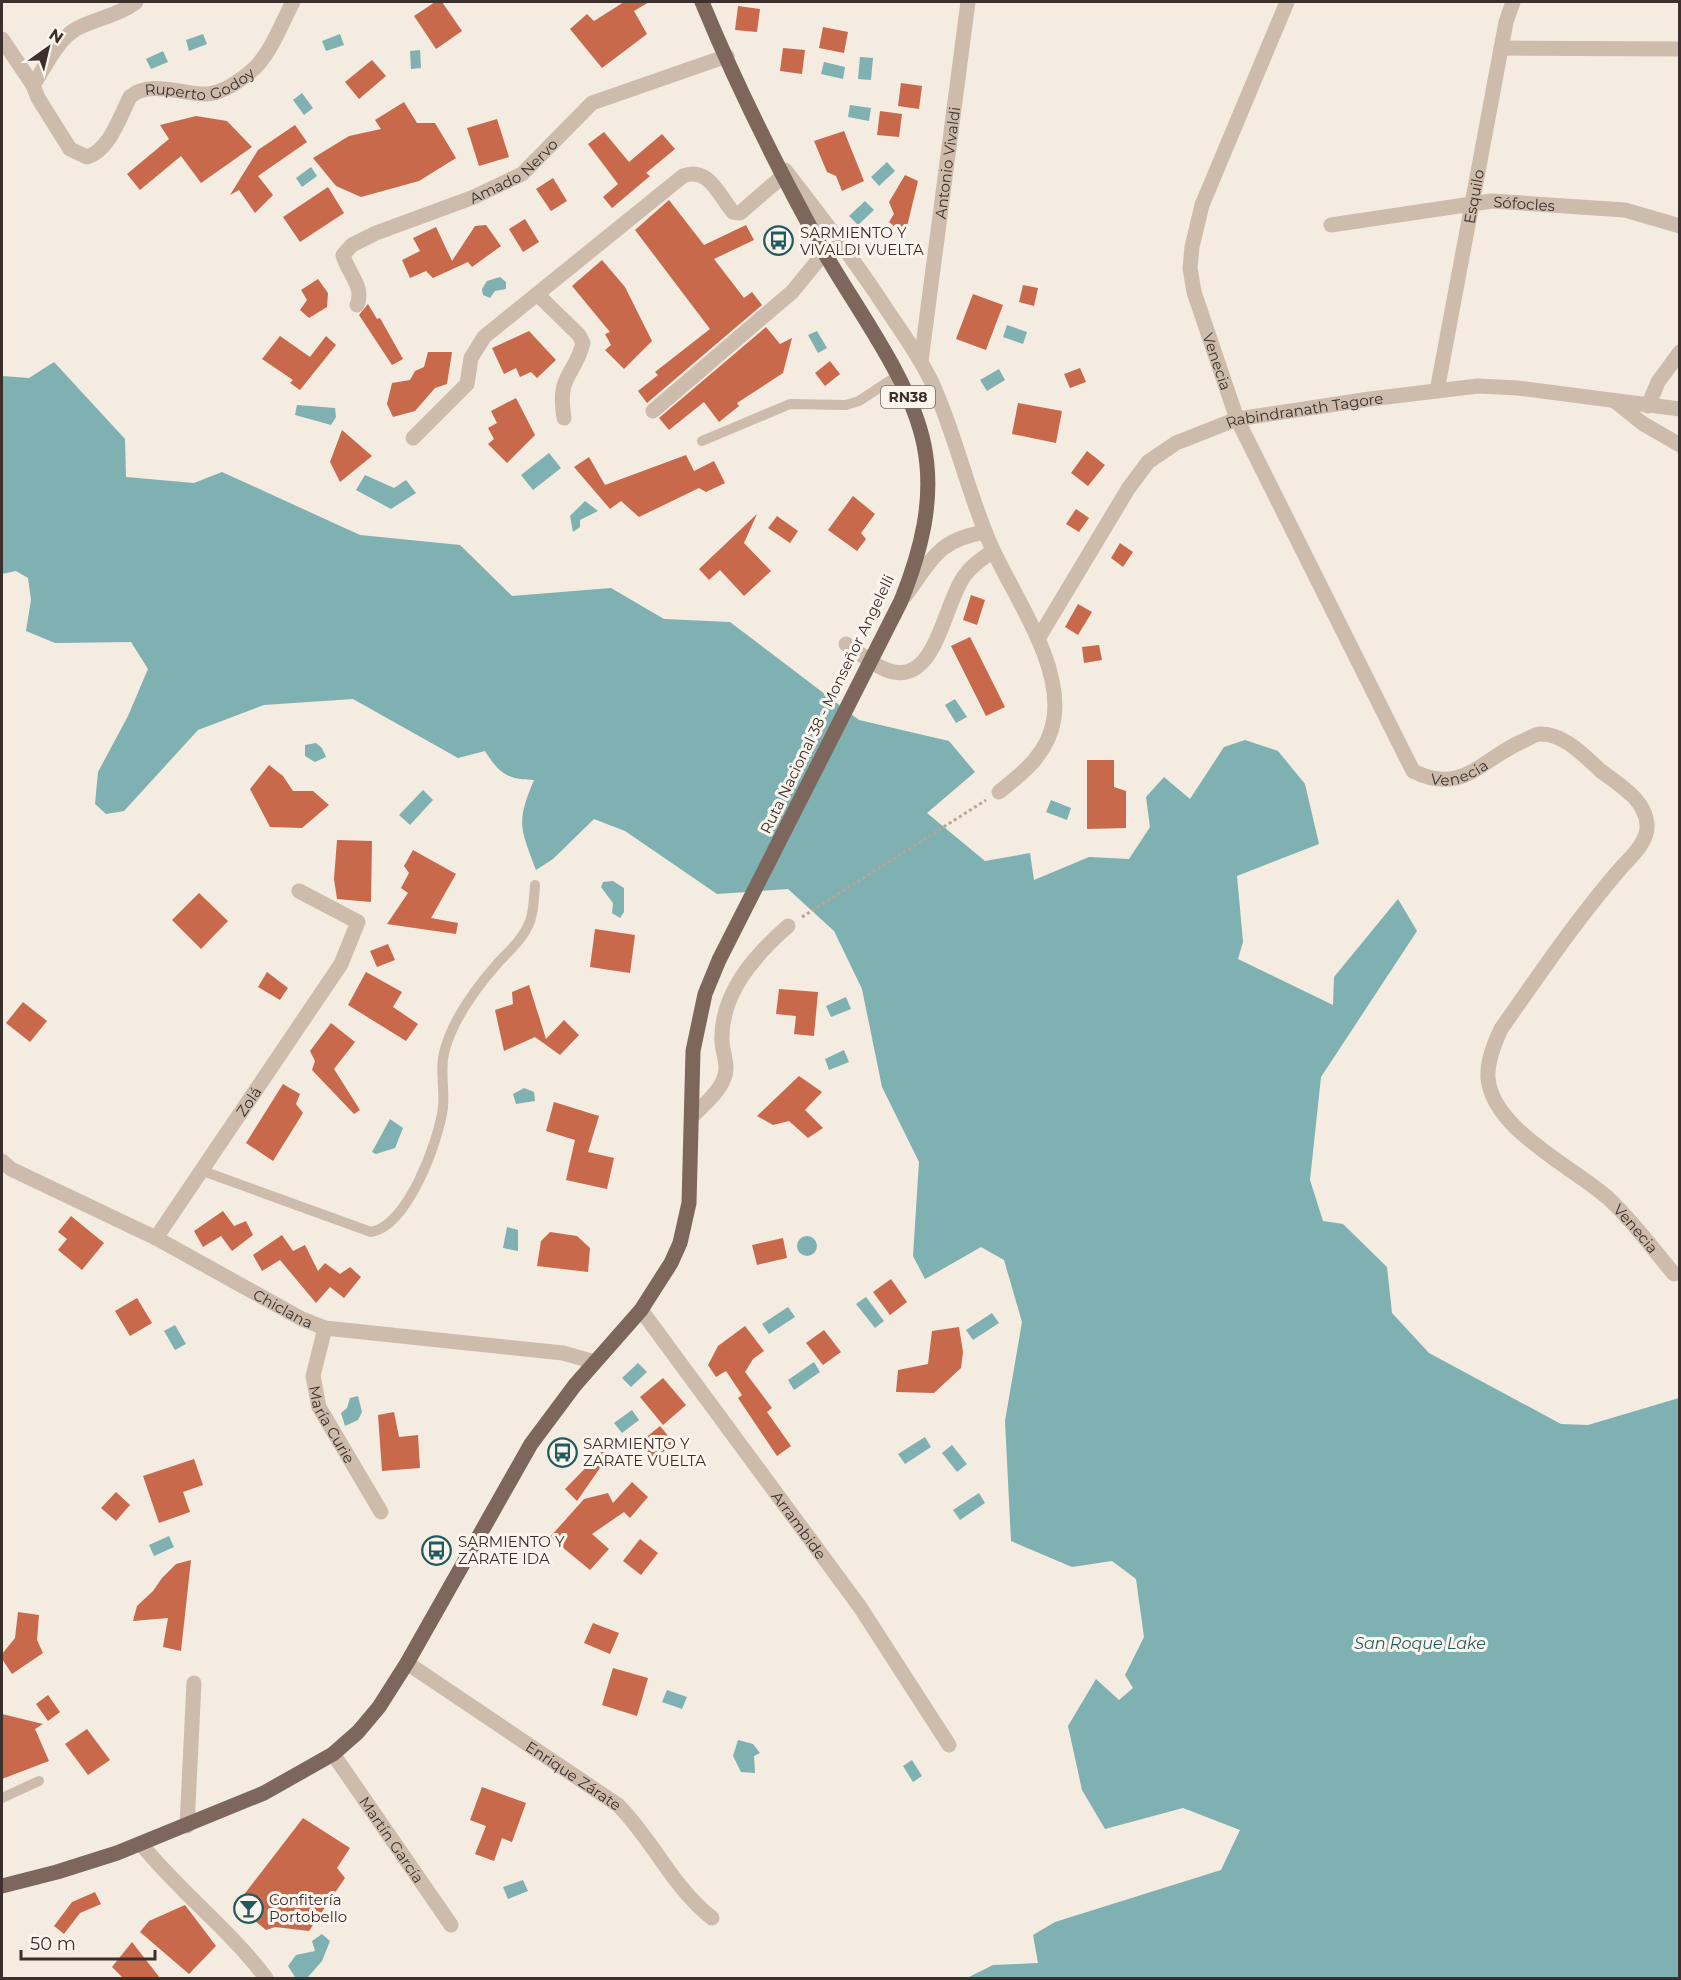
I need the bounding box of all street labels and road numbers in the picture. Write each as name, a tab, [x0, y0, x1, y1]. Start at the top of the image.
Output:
street label: Ruperto Godoy	[144, 63, 259, 104]
street label: Antonio Vivaldi	[930, 105, 964, 220]
street label: Amado Nervo	[466, 134, 561, 207]
street label: Esquilo	[1459, 168, 1488, 225]
street label: Sófocles	[1493, 192, 1556, 215]
street label: Venecia	[1199, 330, 1236, 393]
road number: RN38	[881, 386, 935, 408]
street label: Rabindranath Tagore	[1223, 388, 1384, 432]
street label: Ruta Nacional 38 - Monseñor Angelelli	[756, 571, 898, 837]
street label: Venecia	[1429, 755, 1491, 789]
street label: Zolá	[232, 1083, 265, 1120]
street label: Venecia	[1610, 1200, 1663, 1257]
street label: Chiclana	[250, 1284, 316, 1332]
street label: María Curie	[306, 1384, 360, 1467]
street label: Arrambide	[768, 1487, 831, 1563]
street label: Enrique Zárate	[522, 1736, 625, 1814]
street label: Martín García	[356, 1793, 429, 1887]

